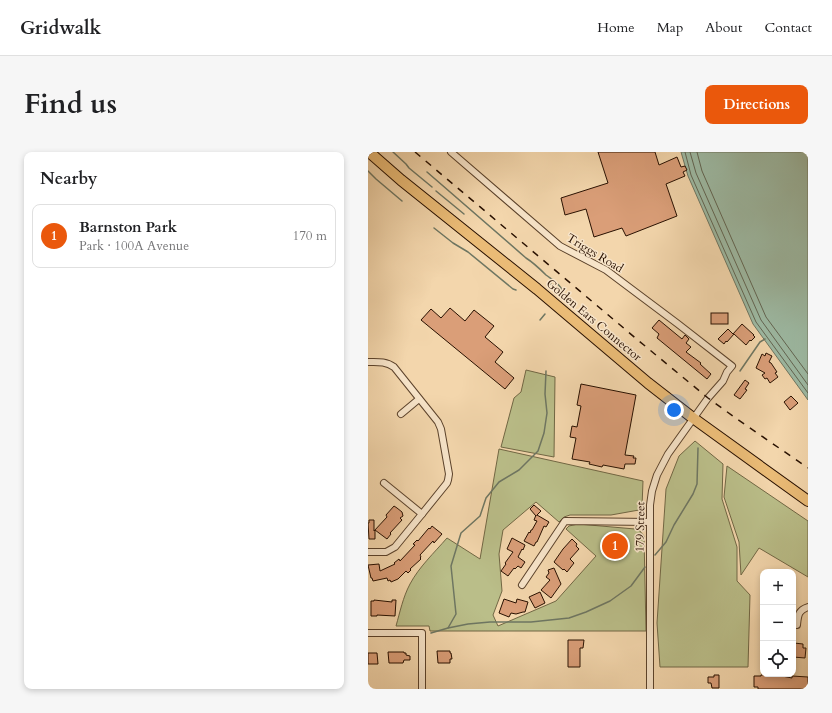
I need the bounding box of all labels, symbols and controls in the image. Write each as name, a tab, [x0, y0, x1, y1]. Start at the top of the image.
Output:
text: Gridwalk	[20, 15, 101, 41]
text: Home	[597, 18, 635, 37]
text: Map	[657, 18, 683, 37]
text: About	[705, 18, 742, 37]
text: Contact	[764, 18, 812, 37]
text: Find us	[24, 85, 117, 123]
button: Directions	[705, 85, 808, 124]
text: Nearby	[40, 167, 97, 190]
text: Barnston Park	[79, 217, 177, 237]
text: 1	[51, 227, 57, 245]
text: 170 m	[293, 227, 327, 245]
street label: Triggs Road	[564, 230, 627, 277]
text: Park · 100A Avenue	[79, 237, 189, 255]
street label: Golden Ears Connector	[543, 275, 646, 365]
your location	[664, 400, 684, 420]
street label: 179 Street	[632, 501, 648, 552]
pin: 1	[602, 531, 628, 561]
map controls	[760, 569, 796, 677]
button: +	[760, 569, 796, 605]
button: −	[760, 605, 796, 641]
button: locate	[760, 641, 796, 677]

